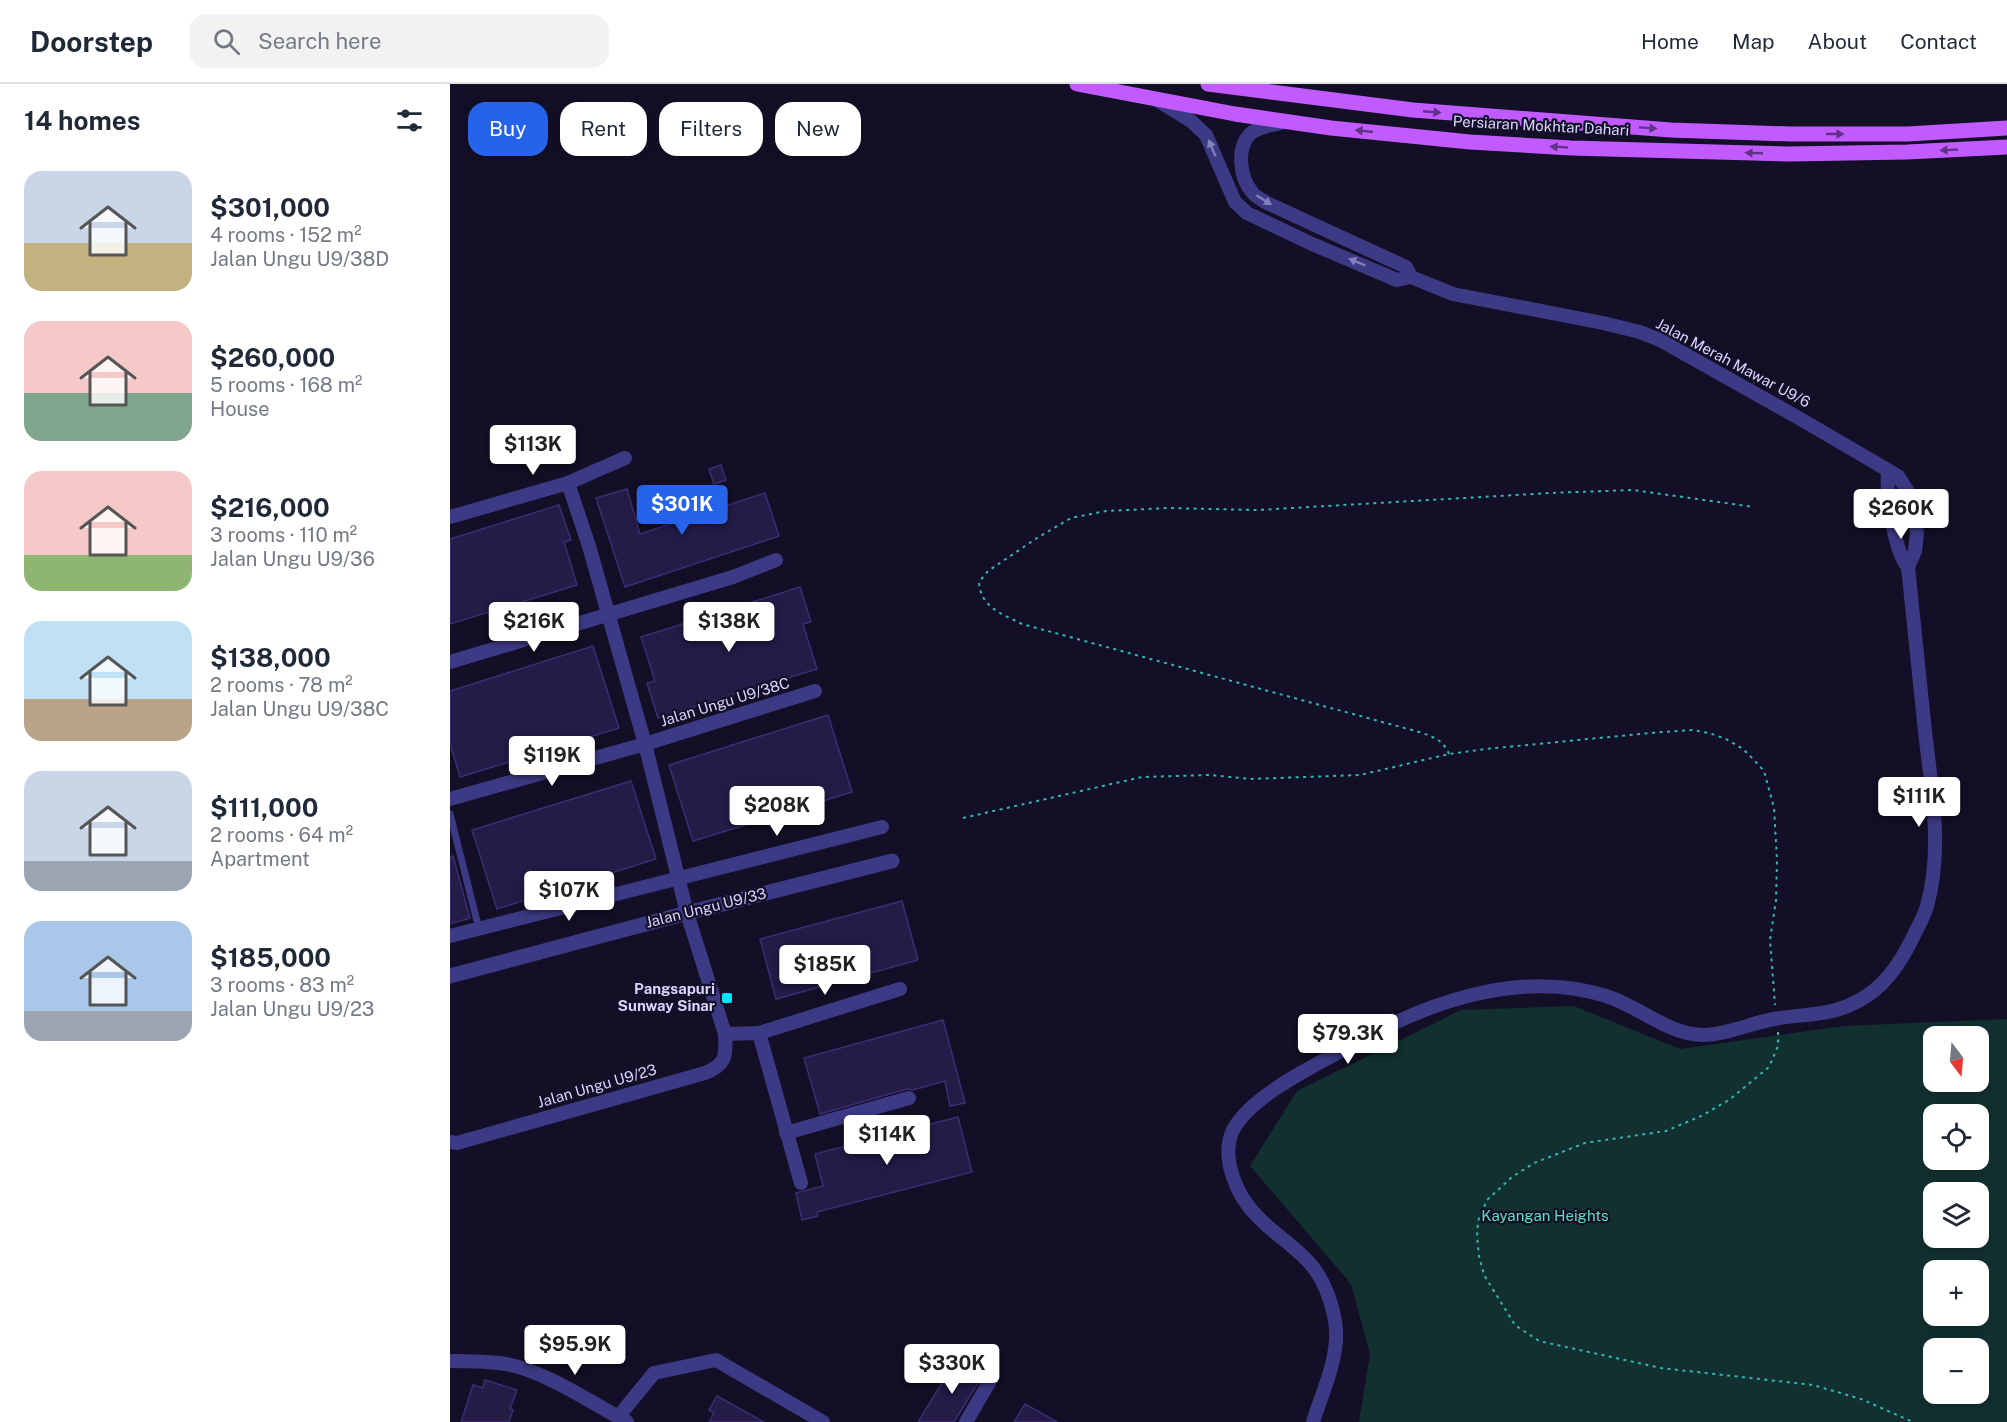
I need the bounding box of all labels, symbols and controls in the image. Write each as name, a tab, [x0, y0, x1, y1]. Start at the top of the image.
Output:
search box	[189, 14, 609, 68]
text: Doorstep	[30, 25, 153, 58]
icon: search	[210, 25, 243, 58]
text: Search here	[258, 28, 381, 54]
text: Home	[1641, 29, 1699, 54]
text: Map	[1732, 29, 1775, 54]
text: About	[1808, 29, 1867, 54]
text: Contact	[1900, 29, 1977, 54]
chip: Buy	[468, 102, 548, 156]
chip: Rent	[560, 102, 647, 156]
chip: Filters	[659, 102, 763, 156]
chip: New	[775, 102, 861, 156]
icon: filters	[393, 104, 426, 137]
text: 14 homes	[24, 105, 140, 136]
one-way arrow	[1423, 107, 1442, 117]
street label: Persiaran Mokhtar Dahari	[1452, 112, 1630, 139]
one-way arrow	[1638, 124, 1657, 133]
one-way arrow	[1355, 126, 1374, 136]
one-way arrow	[1825, 129, 1844, 139]
one-way arrow	[1207, 139, 1217, 157]
one-way arrow	[1549, 142, 1568, 152]
one-way arrow	[1939, 146, 1958, 155]
one-way arrow	[1744, 148, 1763, 157]
text: $301,000	[210, 192, 330, 223]
icon: home	[72, 195, 144, 267]
one-way arrow	[1255, 195, 1272, 206]
text: 4 rooms · 152 m²	[210, 223, 362, 247]
text: Jalan Ungu U9/38D	[210, 247, 389, 271]
one-way arrow	[1348, 258, 1365, 267]
street label: Jalan Merah Mawar U9/6	[1653, 315, 1813, 410]
text: $260,000	[210, 342, 335, 373]
icon: home	[72, 345, 144, 417]
text: 5 rooms · 168 m²	[210, 373, 362, 397]
text: House	[210, 397, 270, 421]
pin: $113K	[491, 425, 575, 476]
text: $113K	[504, 432, 562, 456]
pin: $301K	[640, 485, 724, 536]
pin: $260K	[1859, 489, 1943, 540]
text: $216,000	[210, 492, 330, 523]
text: $301K	[651, 492, 713, 516]
icon: home	[72, 495, 144, 567]
text: $260K	[1868, 496, 1934, 520]
text: 3 rooms · 110 m²	[210, 523, 357, 547]
text: Jalan Ungu U9/36	[210, 547, 375, 571]
pin: $216K	[492, 602, 576, 653]
pin: $138K	[687, 602, 771, 653]
text: $216K	[503, 609, 565, 633]
text: $138K	[697, 609, 761, 633]
text: $138,000	[210, 642, 331, 673]
icon: home	[72, 645, 144, 717]
text: 2 rooms · 78 m²	[210, 673, 353, 697]
street label: Jalan Ungu U9/38C	[658, 674, 792, 729]
text: Jalan Ungu U9/38C	[210, 697, 389, 721]
pin: $119K	[510, 736, 594, 787]
text: $119K	[523, 743, 581, 767]
pin: $111K	[1877, 777, 1961, 828]
text: $111K	[1892, 784, 1946, 808]
pin: $208K	[735, 786, 819, 837]
text: $111,000	[210, 792, 318, 823]
text: $208K	[744, 793, 810, 817]
icon: home	[72, 795, 144, 867]
text: 2 rooms · 64 m²	[210, 823, 353, 847]
text: Apartment	[210, 847, 310, 871]
pin: $107K	[527, 871, 611, 922]
text: $107K	[538, 878, 600, 902]
street label: Jalan Ungu U9/33	[644, 884, 768, 931]
text: $185,000	[210, 942, 331, 973]
icon: home	[72, 945, 144, 1017]
pin: $185K	[783, 945, 867, 996]
text: $185K	[793, 952, 857, 976]
text: 3 rooms · 83 m²	[210, 973, 354, 997]
place label: Pangsapuri Sunway Sinar	[618, 980, 715, 1014]
marker: Pangsapuri Sunway Sinar	[720, 991, 734, 1005]
text: Jalan Ungu U9/23	[210, 997, 374, 1021]
pin: $79.3K	[1299, 1014, 1397, 1065]
text: $79.3K	[1312, 1021, 1384, 1045]
north arrow	[1923, 1026, 1989, 1092]
map controls	[1923, 1026, 1989, 1404]
street label: Jalan Ungu U9/23	[535, 1060, 658, 1111]
button: locate	[1923, 1104, 1989, 1170]
pin: $114K	[845, 1115, 929, 1166]
text: $114K	[858, 1122, 916, 1146]
button: layers	[1923, 1182, 1989, 1248]
park label: Kayangan Heights	[1481, 1207, 1609, 1224]
button: +	[1923, 1260, 1989, 1326]
pin: $95.9K	[526, 1325, 624, 1376]
text: $95.9K	[538, 1332, 612, 1356]
button: −	[1923, 1338, 1989, 1404]
pin: $330K	[910, 1344, 994, 1395]
text: $330K	[918, 1351, 986, 1375]

